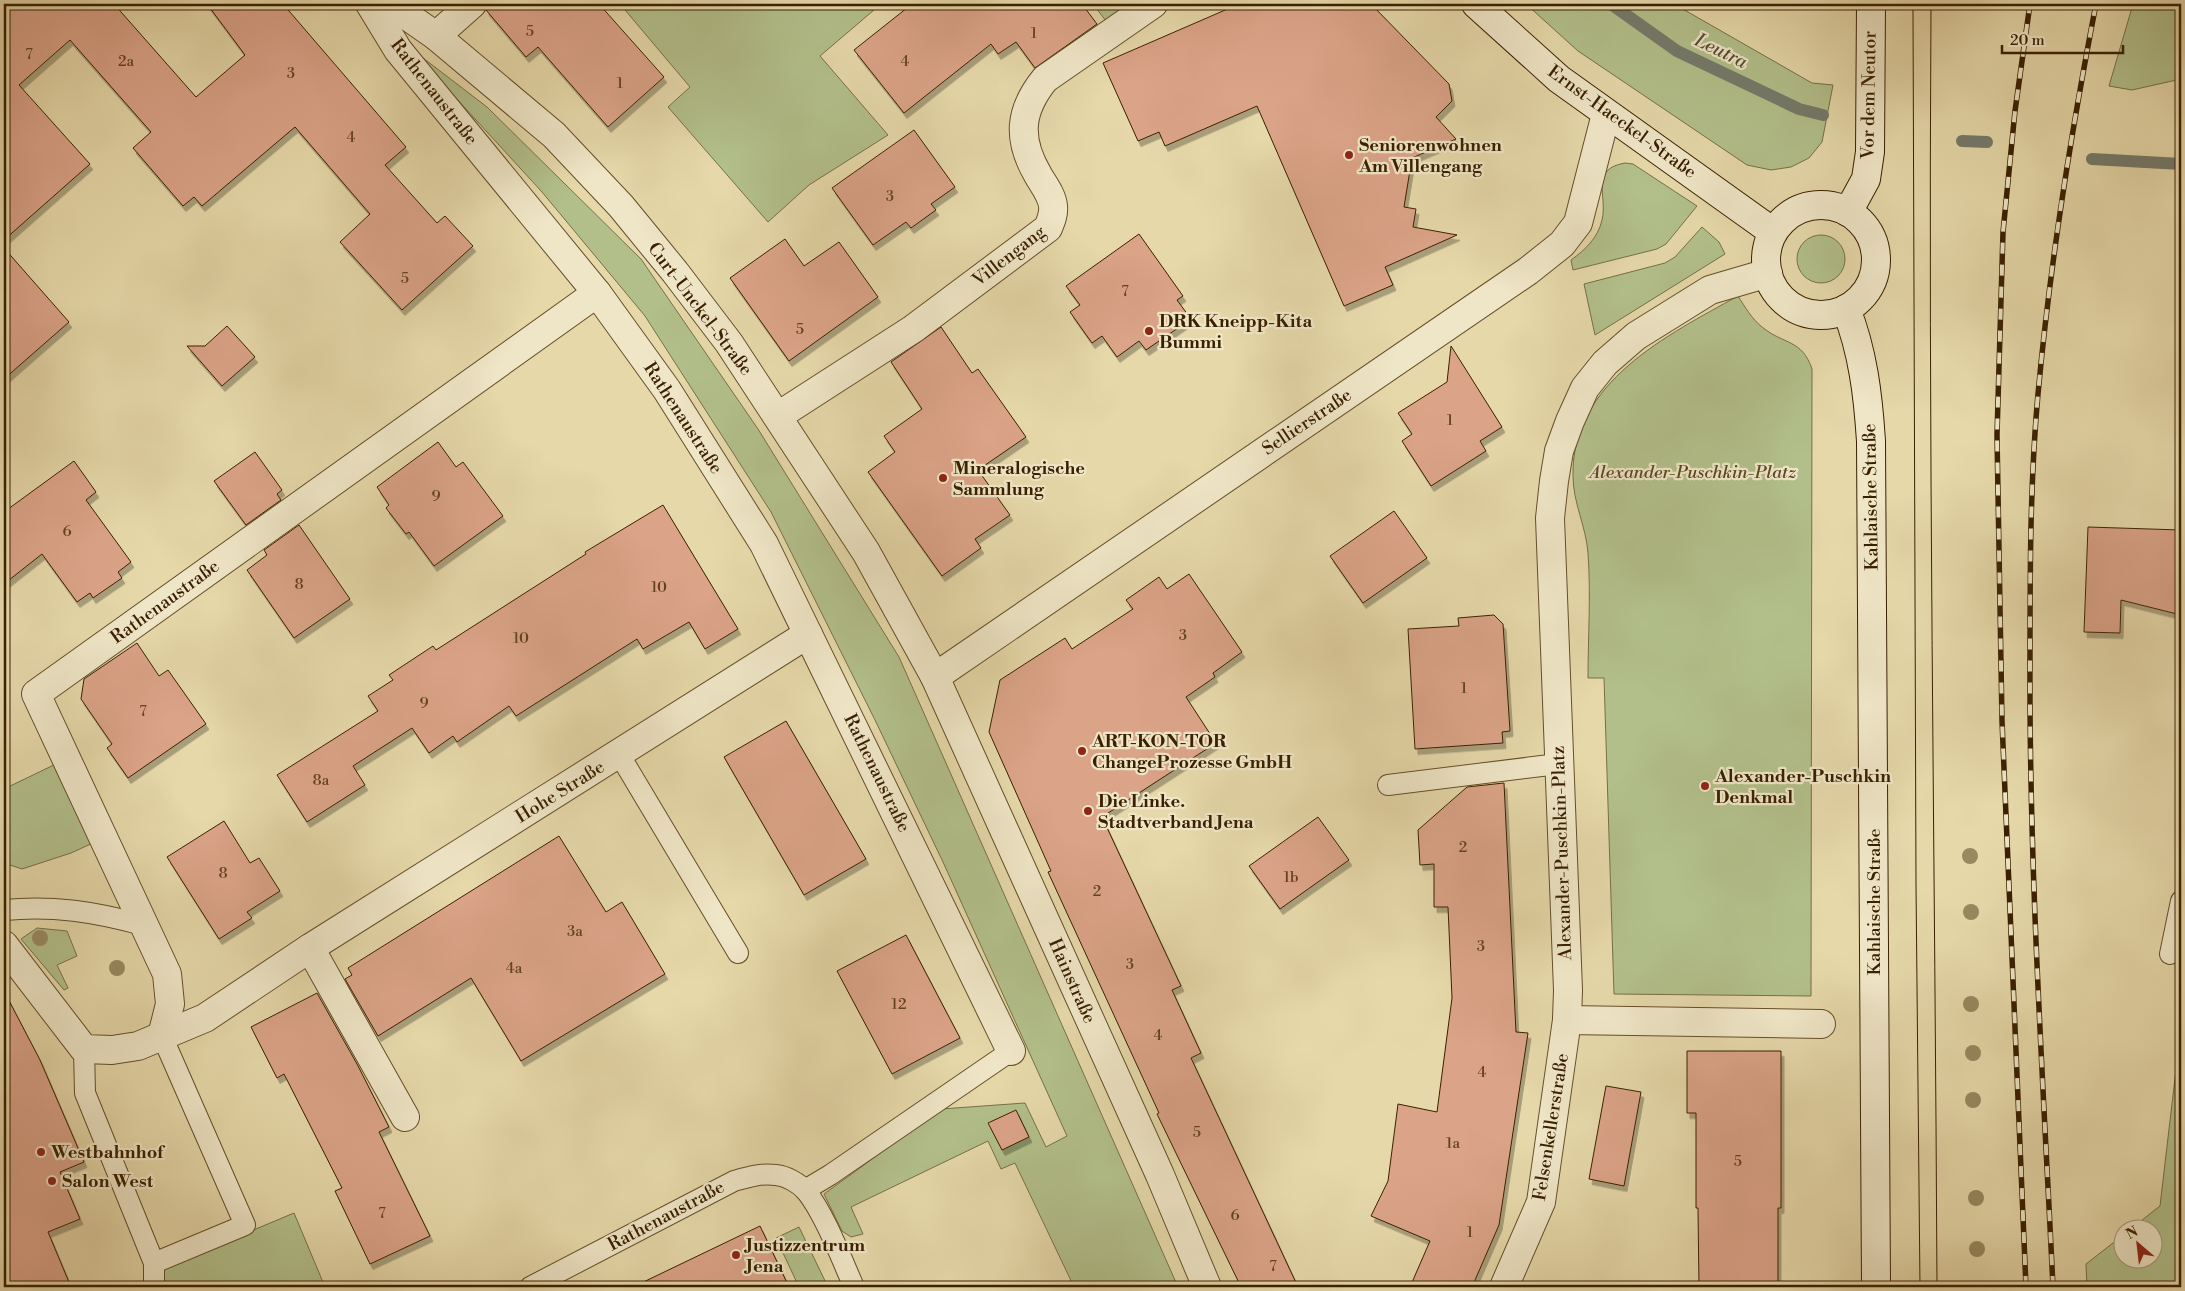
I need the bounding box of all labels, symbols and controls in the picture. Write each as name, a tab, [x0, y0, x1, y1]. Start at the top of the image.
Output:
house number: 5	[526, 22, 534, 41]
scale bar	[2002, 22, 2124, 54]
house number: 1	[1031, 24, 1038, 43]
water label: Leutra	[1690, 28, 1752, 74]
street label: Vor dem Neutor	[1856, 30, 1882, 160]
text: 20 m	[2010, 31, 2045, 50]
street label: Rathenaustraße	[385, 34, 483, 150]
house number: 7	[25, 45, 33, 64]
house number: 2a	[118, 52, 134, 71]
house number: 4	[901, 52, 910, 71]
street label: Ernst-Haeckel-Straße	[1543, 60, 1701, 184]
house number: 3	[287, 64, 295, 83]
house number: 1	[617, 74, 624, 93]
house number: 4	[347, 128, 356, 147]
place label: Seniorenwohnen Am Villengang	[1358, 134, 1502, 178]
marker: Seniorenwohnen Am Villengang	[1343, 149, 1355, 161]
house number: 3	[886, 187, 894, 206]
street label: Villengang	[967, 220, 1051, 292]
street label: Curt-Unckel-Straße	[642, 238, 758, 380]
house number: 5	[401, 269, 409, 288]
house number: 7	[1121, 282, 1129, 301]
place label: DRK Kneipp-Kita Bummi	[1159, 310, 1312, 354]
house number: 5	[796, 320, 804, 339]
marker: DRK Kneipp-Kita Bummi	[1143, 325, 1155, 337]
street label: Rathenaustraße	[638, 358, 728, 478]
street label: Sellierstraße	[1258, 384, 1356, 460]
house number: 1	[1447, 411, 1454, 430]
street label: Kahlaische Straße	[1858, 423, 1884, 571]
place label: Mineralogische Sammlung	[953, 457, 1085, 501]
park label: Alexander-Puschkin-Platz	[1587, 461, 1797, 484]
marker: Mineralogische Sammlung	[937, 472, 949, 484]
house number: 9	[431, 487, 441, 506]
house number: 6	[62, 522, 72, 541]
street label: Rathenaustraße	[106, 555, 224, 649]
house number: 8	[294, 575, 304, 594]
house number: 10	[651, 578, 667, 597]
house number: 3	[1179, 626, 1187, 645]
house number: 10	[513, 629, 529, 648]
house number: 1	[1461, 679, 1468, 698]
house number: 9	[419, 694, 429, 713]
house number: 7	[139, 702, 147, 721]
street label: Rathenaustraße	[838, 710, 916, 836]
place label: ART-KON-TOR ChangeProzesse GmbH	[1091, 730, 1292, 774]
marker: ART-KON-TOR ChangeProzesse GmbH	[1076, 745, 1088, 757]
street label: Alexander-Puschkin-Platz	[1547, 745, 1577, 962]
street label: Hohe Straße	[511, 756, 609, 828]
place label: Alexander-Puschkin Denkmal	[1714, 765, 1891, 809]
house number: 8a	[313, 771, 330, 790]
marker: Alexander-Puschkin Denkmal	[1699, 780, 1711, 792]
place label: Die Linke. Stadtverband Jena	[1098, 790, 1254, 834]
marker: Die Linke. Stadtverband Jena	[1082, 805, 1094, 817]
street label: Kahlaische Straße	[1863, 828, 1886, 976]
house number: 2	[1459, 838, 1467, 857]
house number: 8	[218, 864, 228, 883]
house number: 1b	[1283, 868, 1299, 887]
house number: 2	[1093, 882, 1101, 901]
house number: 3a	[567, 922, 583, 941]
street label: Hainstraße	[1043, 935, 1101, 1027]
house number: 3	[1477, 937, 1485, 956]
house number: 3	[1126, 955, 1134, 974]
house number: 4a	[506, 959, 523, 978]
house number: 12	[891, 995, 907, 1014]
house number: 4	[1154, 1026, 1163, 1045]
street label: Felsenkellerstraße	[1528, 1052, 1574, 1202]
house number: 4	[1478, 1063, 1487, 1082]
house number: 5	[1193, 1123, 1201, 1142]
house number: 1a	[1446, 1134, 1460, 1153]
place label: Westbahnhof	[50, 1141, 166, 1164]
marker: Westbahnhof	[35, 1146, 47, 1158]
house number: 5	[1734, 1152, 1742, 1171]
place label: Salon West	[62, 1170, 154, 1193]
marker: Salon West	[46, 1175, 58, 1187]
street label: Rathenaustraße	[604, 1176, 728, 1256]
house number: 7	[378, 1204, 386, 1223]
house number: 6	[1230, 1206, 1240, 1225]
north arrow	[2112, 1218, 2162, 1268]
house number: 1	[1467, 1223, 1474, 1242]
text: N	[2123, 1223, 2141, 1244]
place label: Justizzentrum Jena	[743, 1234, 866, 1278]
marker: Justizzentrum Jena	[730, 1249, 742, 1261]
house number: 7	[1269, 1257, 1277, 1276]

